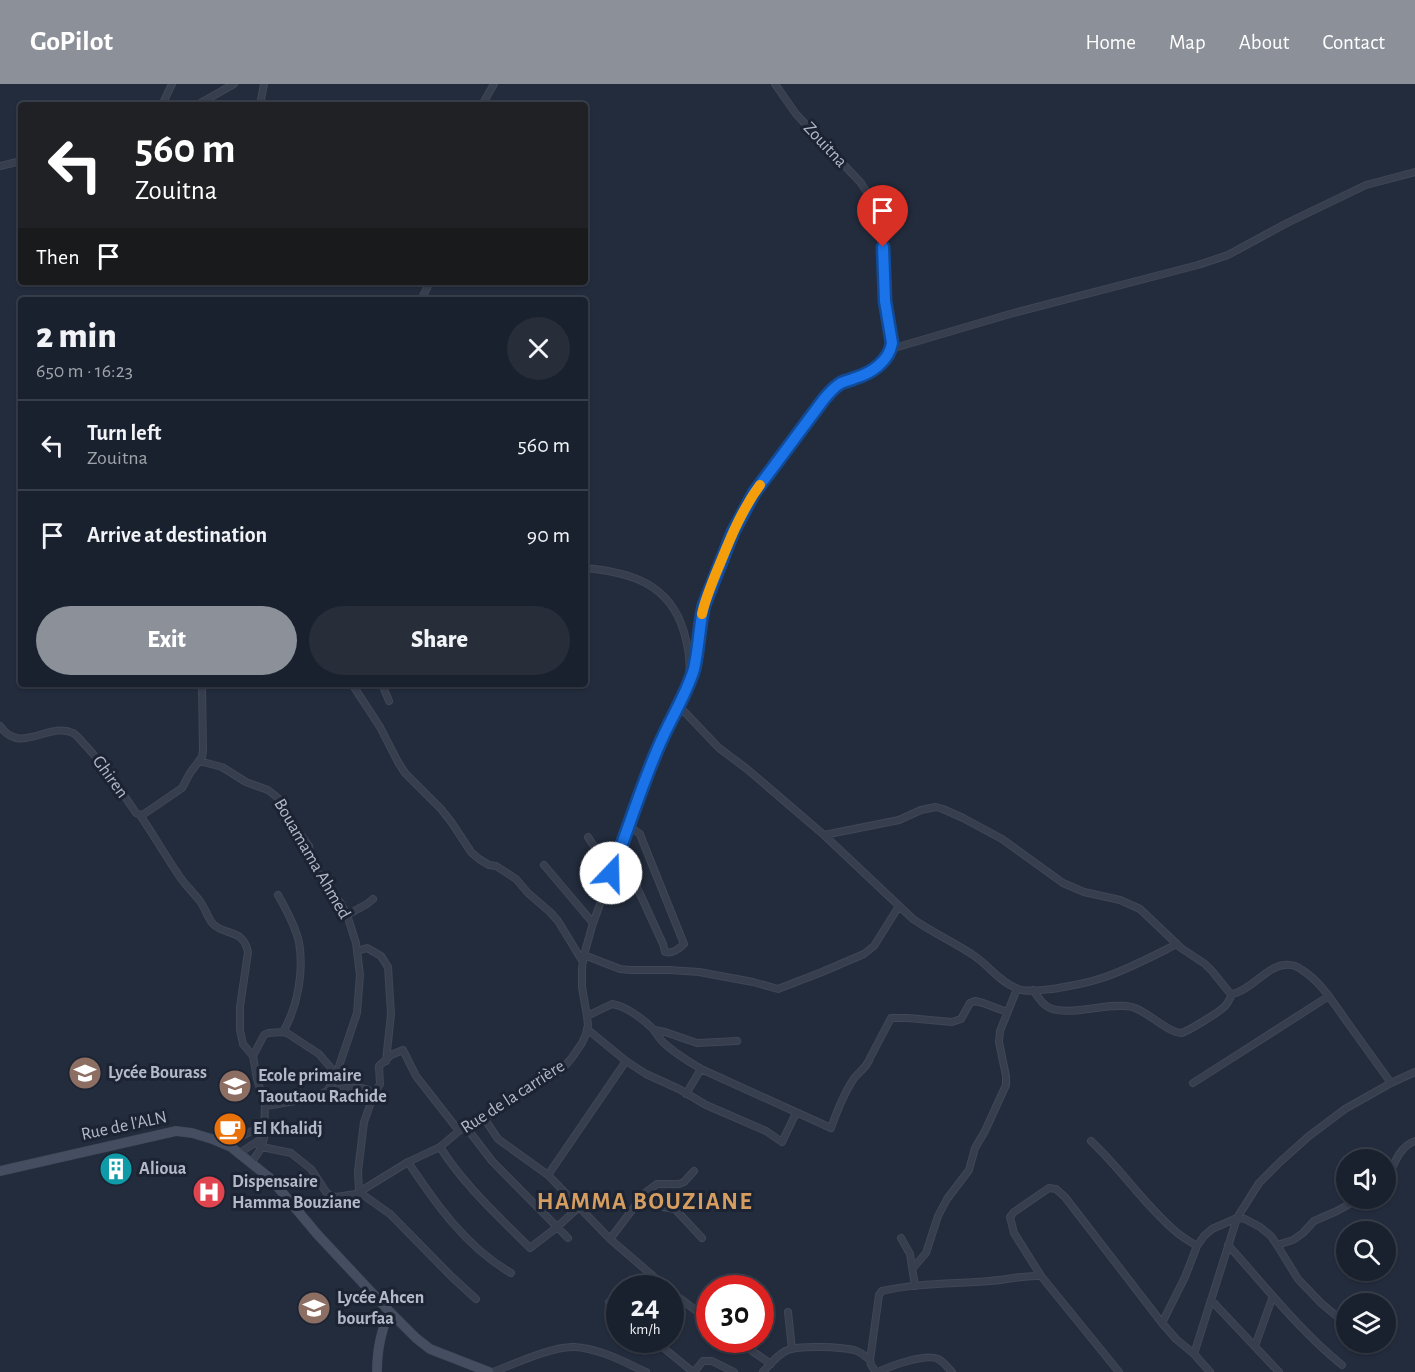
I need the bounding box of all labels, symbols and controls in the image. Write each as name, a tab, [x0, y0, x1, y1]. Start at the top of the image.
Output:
text: GoPilot	[30, 28, 113, 56]
text: Home	[1085, 32, 1136, 53]
text: Map	[1169, 32, 1206, 53]
text: About	[1239, 32, 1289, 53]
text: Contact	[1322, 32, 1385, 53]
street label: Zouitna	[800, 119, 850, 171]
icon: left	[36, 126, 114, 204]
text: 560 m	[135, 128, 236, 170]
text: Zouitna	[135, 177, 217, 204]
pin	[857, 185, 908, 247]
icon: arrive	[866, 194, 899, 227]
icon: arrive	[92, 240, 125, 273]
text: Then	[36, 246, 80, 268]
button: close	[507, 317, 570, 380]
text: 2 min	[36, 318, 117, 354]
text: 650 m · 16:23	[36, 361, 133, 381]
text: Turn left	[87, 422, 161, 444]
icon: left	[36, 429, 69, 462]
text: 560 m	[518, 434, 570, 456]
text: Zouitna	[87, 448, 148, 468]
icon: arrive	[36, 519, 69, 552]
text: Arrive at destination	[87, 524, 267, 546]
text: 90 m	[527, 524, 570, 546]
button: Exit	[36, 606, 297, 675]
button: Share	[309, 606, 570, 675]
street label: Ghiren	[89, 752, 131, 802]
street label: Bouamama Ahmed	[270, 796, 354, 922]
position arrow	[579, 841, 643, 905]
school or university icon: Lycée Bourass	[67, 1055, 103, 1091]
street label: Rue de la carrière	[458, 1057, 568, 1137]
place label: Lycée Bourass	[108, 1064, 207, 1082]
place label: Ecole primaire Taoutaou Rachide	[258, 1067, 387, 1106]
school or university icon: Ecole primaire Taoutaou Rachide	[217, 1068, 253, 1104]
street label: Rue de l'ALN	[79, 1108, 169, 1144]
cafe icon: El Khalidj	[212, 1111, 248, 1147]
place label: El Khalidj	[253, 1120, 323, 1138]
map controls	[1336, 1149, 1396, 1353]
button: sound	[1336, 1149, 1396, 1209]
building icon: Alioua	[98, 1151, 134, 1187]
place label: Alioua	[139, 1160, 187, 1178]
place label: Dispensaire Hamma Bouziane	[232, 1173, 361, 1212]
hospital icon: Dispensaire Hamma Bouziane	[191, 1174, 227, 1210]
district label: HAMMA BOUZIANE	[537, 1190, 753, 1214]
button: search	[1336, 1221, 1396, 1281]
speed limit sign: 30	[696, 1275, 774, 1353]
place label: Lycée Ahcen bourfaa	[337, 1289, 424, 1328]
school or university icon: Lycée Ahcen bourfaa	[296, 1290, 332, 1326]
text: 24	[630, 1292, 660, 1322]
button: layers	[1336, 1293, 1396, 1353]
text: km/h	[630, 1322, 660, 1337]

